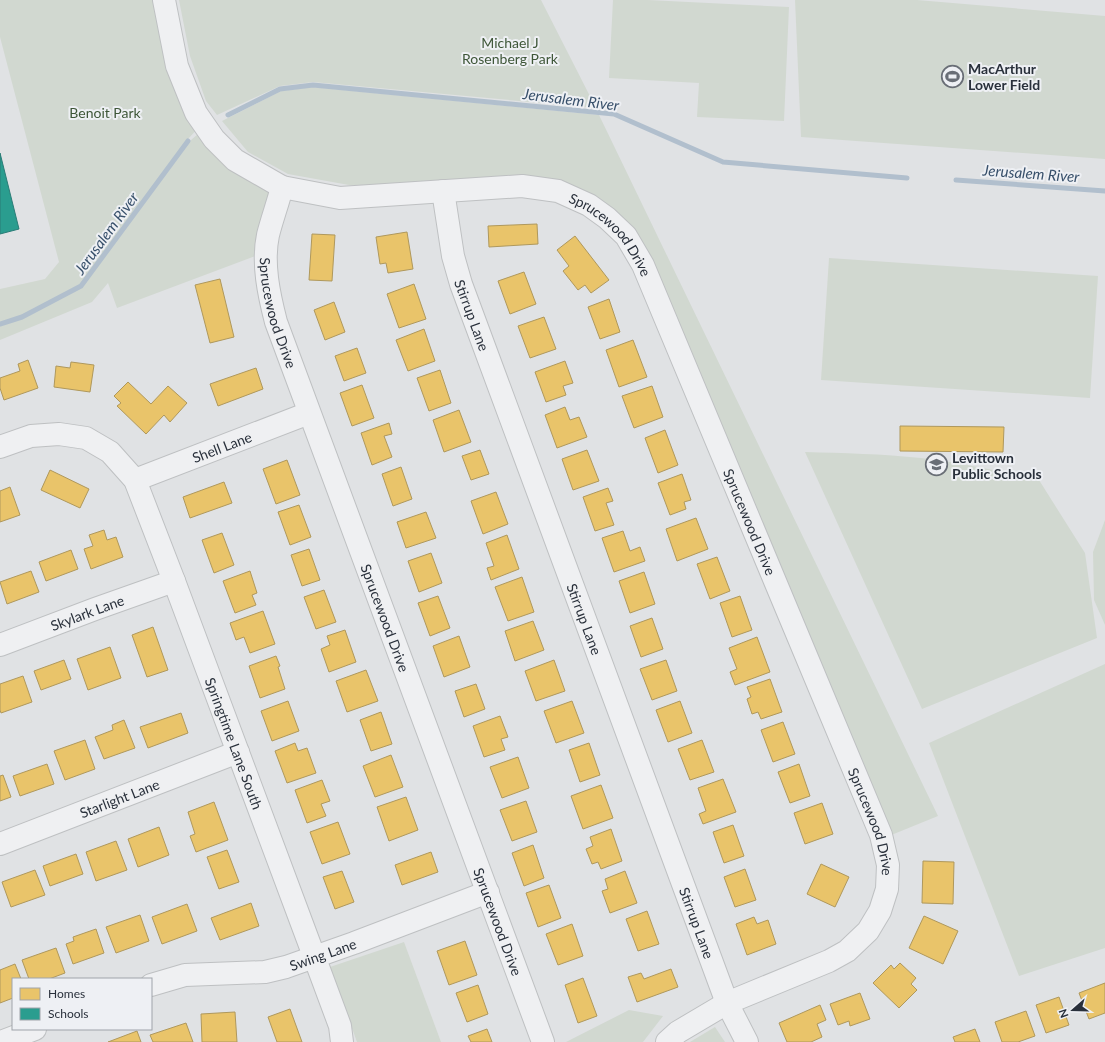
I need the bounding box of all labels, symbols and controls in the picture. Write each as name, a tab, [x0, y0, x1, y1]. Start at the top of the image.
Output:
park label: Michael J Rosenberg Park	[462, 34, 559, 67]
place label: MacArthur Lower Field	[968, 60, 1040, 93]
sports icon: MacArthur Lower Field	[939, 63, 965, 89]
water label: Jerusalem River	[521, 84, 621, 114]
park label: Benoit Park	[69, 104, 142, 121]
water label: Jerusalem River	[981, 161, 1081, 185]
water label: Jerusalem River	[70, 188, 142, 278]
street label: Sprucewood Drive	[567, 189, 655, 279]
street label: Sprucewood Drive	[257, 257, 301, 370]
street label: Stirrup Lane	[452, 278, 493, 353]
street label: Shell Lane	[190, 427, 254, 466]
place label: Levittown Public Schools	[952, 449, 1042, 482]
school or university icon: Levittown Public Schools	[924, 452, 950, 478]
street label: Sprucewood Drive	[720, 466, 780, 578]
street label: Sprucewood Drive	[358, 561, 413, 674]
street label: Stirrup Lane	[564, 581, 606, 657]
street label: Skylark Lane	[48, 591, 126, 634]
street label: Springtime Lane South	[202, 675, 267, 811]
street label: Sprucewood Drive	[845, 765, 897, 876]
street label: Starlight Lane	[77, 775, 162, 821]
street label: Sprucewood Drive	[471, 865, 526, 978]
street label: Stirrup Lane	[676, 885, 718, 961]
street label: Swing Lane	[287, 934, 358, 974]
legend	[12, 978, 152, 1030]
text: Homes	[48, 986, 85, 1001]
north arrow	[1053, 990, 1093, 1030]
text: Schools	[48, 1006, 89, 1021]
text: N	[1056, 1007, 1071, 1020]

